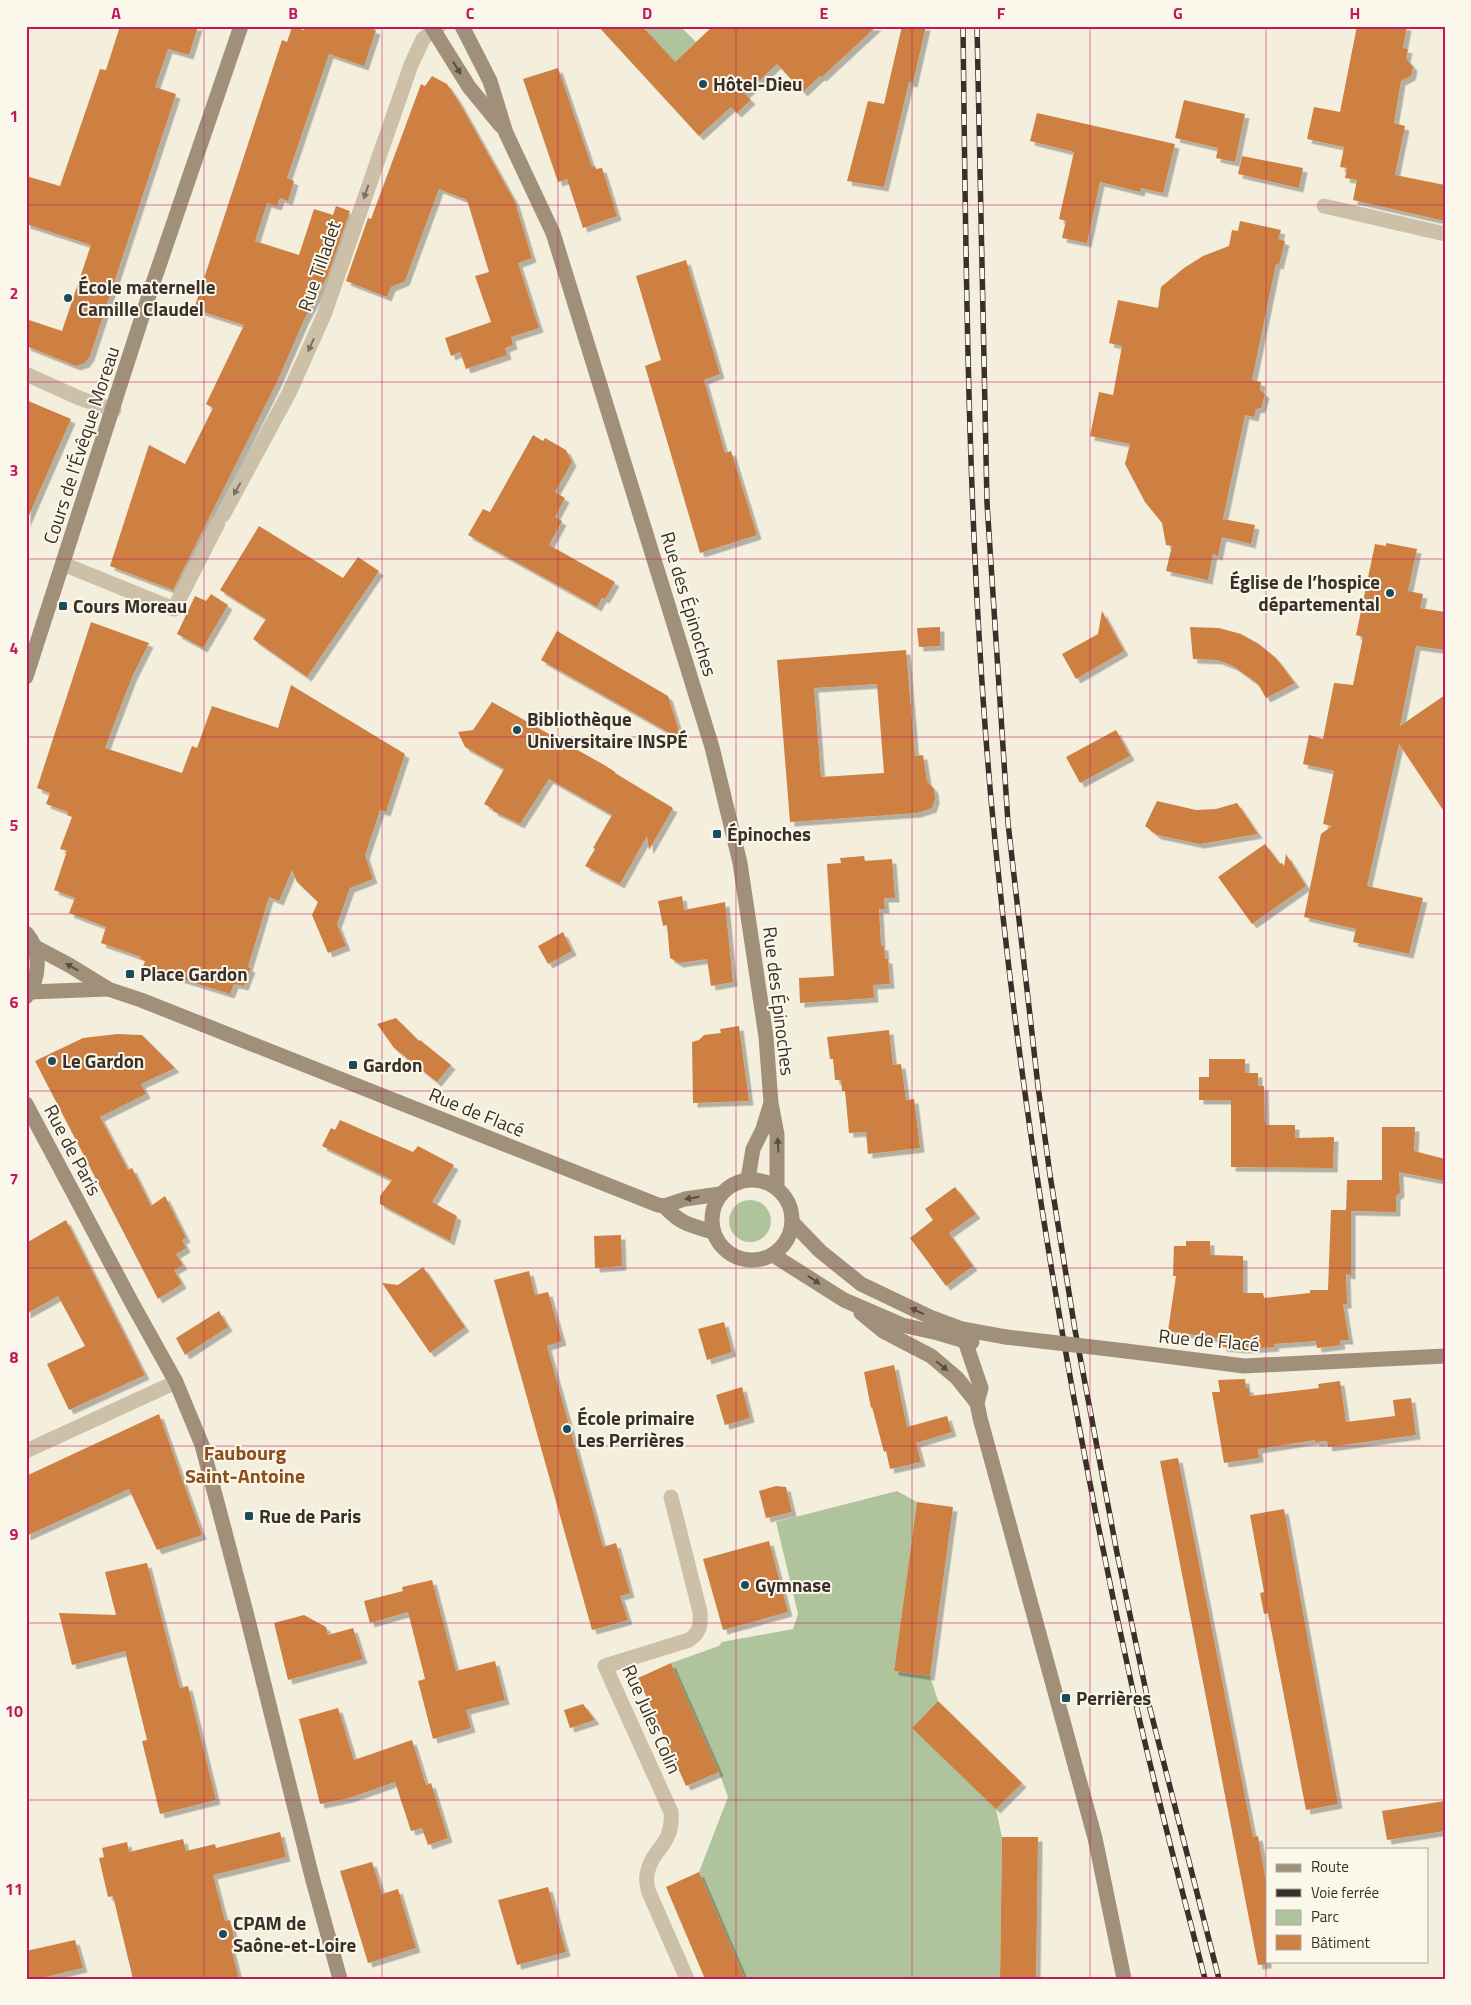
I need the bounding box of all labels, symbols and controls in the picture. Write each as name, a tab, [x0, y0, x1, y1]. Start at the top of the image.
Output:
text: A	[111, 1, 121, 25]
text: B	[288, 1, 298, 25]
text: C	[466, 1, 475, 25]
text: D	[642, 1, 652, 25]
text: E	[820, 1, 829, 25]
text: F	[997, 1, 1006, 25]
text: G	[1173, 1, 1183, 25]
text: H	[1350, 1, 1360, 25]
one-way arrow	[452, 61, 461, 74]
place label: Hôtel-Dieu	[713, 69, 803, 98]
marker: Hôtel-Dieu	[697, 78, 709, 90]
text: 1	[10, 104, 18, 128]
one-way arrow	[362, 185, 370, 200]
street label: Rue Tilladet	[289, 216, 348, 315]
place label: École maternelle Camille Claudel	[78, 272, 216, 323]
text: 2	[10, 281, 18, 305]
marker: École maternelle Camille Claudel	[62, 292, 74, 304]
one-way arrow	[306, 338, 314, 352]
street label: Cours de l'Évêque Moreau	[35, 342, 126, 547]
text: 3	[10, 458, 18, 482]
one-way arrow	[232, 483, 241, 496]
street label: Rue des Épinoches	[654, 528, 725, 680]
place label: Église de l’hospice départemental	[1230, 567, 1380, 618]
marker: Église de l’hospice départemental	[1384, 587, 1396, 599]
place label: Cours Moreau	[73, 591, 187, 620]
marker: Cours Moreau	[57, 600, 69, 612]
text: 4	[10, 636, 19, 660]
place label: Bibliothèque Universitaire INSPÉ	[527, 704, 688, 755]
marker: Bibliothèque Universitaire INSPÉ	[511, 724, 523, 736]
text: 5	[10, 813, 19, 837]
place label: Épinoches	[727, 819, 811, 848]
marker: Épinoches	[711, 828, 723, 840]
street label: Rue des Épinoches	[756, 925, 803, 1077]
place label: Place Gardon	[140, 959, 248, 988]
one-way arrow	[65, 962, 78, 971]
marker: Place Gardon	[124, 968, 136, 980]
text: 6	[10, 990, 19, 1014]
place label: Le Gardon	[62, 1046, 144, 1075]
place label: Gardon	[363, 1050, 422, 1079]
marker: Le Gardon	[46, 1055, 58, 1067]
marker: Gardon	[347, 1059, 359, 1071]
street label: Rue de Flacé	[425, 1079, 529, 1144]
street label: Rue de Paris	[37, 1099, 110, 1201]
one-way arrow	[773, 1137, 781, 1153]
text: 7	[10, 1167, 18, 1191]
one-way arrow	[683, 1195, 699, 1203]
one-way arrow	[808, 1275, 821, 1285]
one-way arrow	[910, 1306, 924, 1314]
street label: Rue de Flacé	[1157, 1321, 1261, 1358]
text: 8	[10, 1345, 19, 1369]
one-way arrow	[935, 1360, 948, 1371]
place label: École primaire Les Perrières	[577, 1403, 695, 1454]
marker: École primaire Les Perrières	[561, 1423, 573, 1435]
district label: Faubourg Saint-Antoine	[185, 1437, 305, 1491]
place label: Rue de Paris	[259, 1501, 361, 1530]
marker: Rue de Paris	[243, 1510, 255, 1522]
text: 9	[10, 1522, 19, 1546]
place label: Gymnase	[755, 1570, 831, 1599]
marker: Gymnase	[739, 1579, 751, 1591]
street label: Rue Jules Colin	[615, 1659, 690, 1778]
place label: Perrières	[1076, 1683, 1151, 1712]
marker: Perrières	[1060, 1692, 1072, 1704]
text: 10	[5, 1699, 23, 1723]
legend	[1266, 1848, 1428, 1962]
text: Route	[1311, 1855, 1349, 1878]
text: 11	[5, 1877, 23, 1901]
text: Voie ferrée	[1311, 1881, 1379, 1904]
text: Parc	[1311, 1905, 1339, 1928]
place label: CPAM de Saône-et-Loire	[233, 1908, 357, 1959]
marker: CPAM de Saône-et-Loire	[217, 1928, 229, 1940]
text: Bâtiment	[1311, 1931, 1370, 1954]

